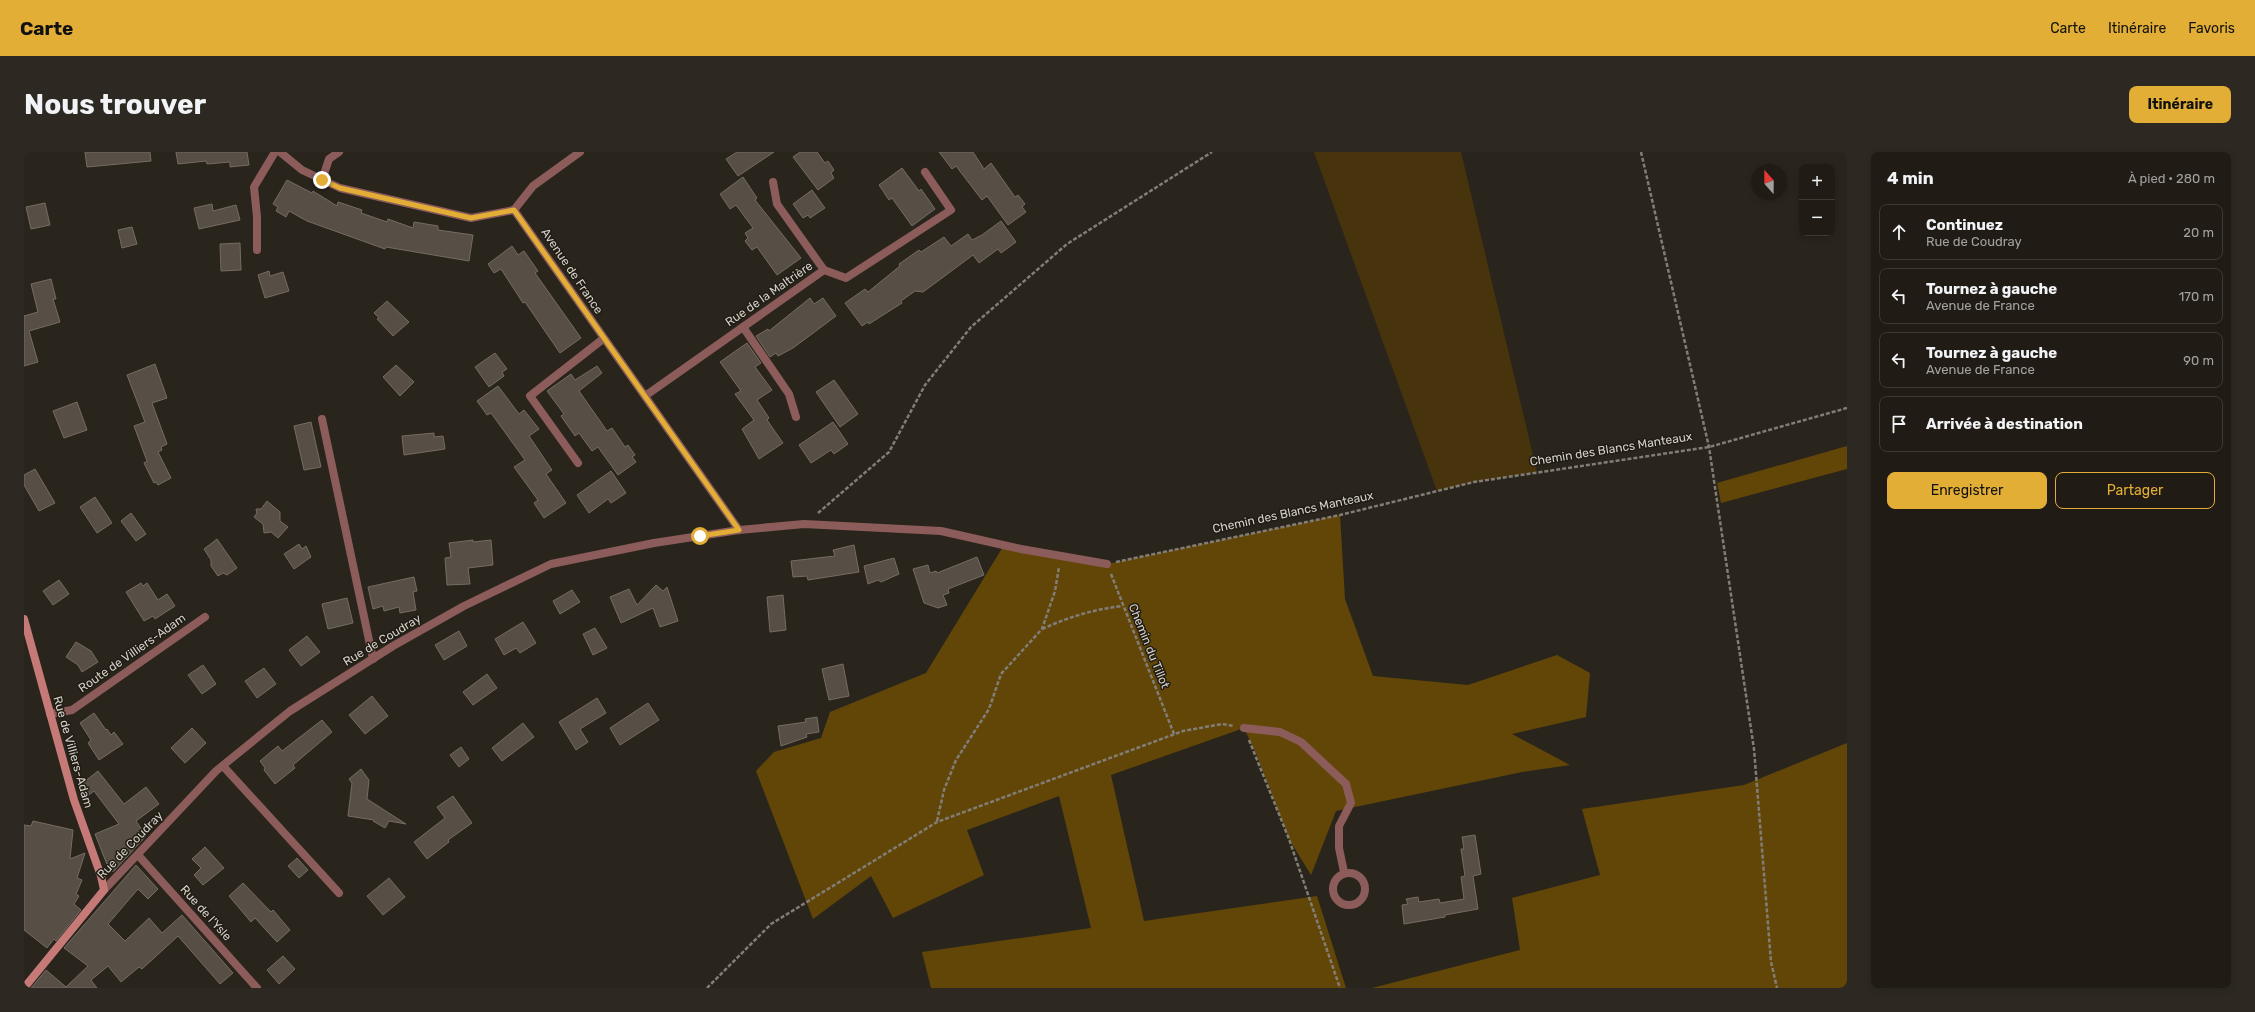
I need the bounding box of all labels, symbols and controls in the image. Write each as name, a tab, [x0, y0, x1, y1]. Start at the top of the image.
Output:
text: Carte	[20, 17, 73, 40]
text: Carte	[2050, 20, 2086, 37]
text: Itinéraire	[2108, 20, 2166, 37]
text: Favoris	[2188, 20, 2235, 37]
button: Itinéraire	[2129, 86, 2231, 123]
text: Nous trouver	[24, 88, 206, 121]
north arrow	[1751, 164, 1787, 200]
map controls	[1799, 164, 1835, 236]
button: +	[1799, 164, 1835, 200]
text: 4 min	[1887, 168, 1934, 188]
route end	[313, 171, 331, 189]
text: À pied · 280 m	[2128, 171, 2215, 186]
button: −	[1799, 200, 1835, 236]
text: Continuez	[1926, 216, 2003, 234]
icon: ahead	[1888, 221, 1910, 243]
text: 20 m	[2183, 225, 2214, 240]
street label: Avenue de France	[538, 226, 606, 317]
text: Rue de Coudray	[1926, 234, 2022, 249]
street label: Rue de la Maltrière	[723, 259, 815, 329]
text: Tournez à gauche	[1926, 280, 2057, 298]
icon: left	[1888, 285, 1910, 307]
text: 170 m	[2179, 289, 2214, 304]
text: Avenue de France	[1926, 298, 2035, 313]
text: Tournez à gauche	[1926, 344, 2057, 362]
icon: left	[1888, 349, 1910, 371]
text: 90 m	[2183, 353, 2214, 368]
text: Avenue de France	[1926, 362, 2035, 377]
icon: arrive	[1888, 413, 1910, 435]
text: Arrivée à destination	[1926, 415, 2083, 433]
street label: Chemin des Blancs Manteaux	[1529, 429, 1694, 469]
button: Enregistrer	[1887, 472, 2047, 509]
button: Partager	[2055, 472, 2215, 509]
street label: Chemin des Blancs Manteaux	[1211, 488, 1375, 536]
route start	[691, 527, 709, 545]
street label: Chemin du Tillot	[1126, 602, 1172, 691]
street label: Route de Villiers-Adam	[76, 611, 188, 695]
street label: Rue de Coudray	[341, 611, 424, 669]
street label: Rue de Villiers-Adam	[50, 694, 96, 810]
street label: Rue de Coudray	[94, 808, 166, 882]
street label: Rue de l'Ysle	[178, 882, 235, 944]

